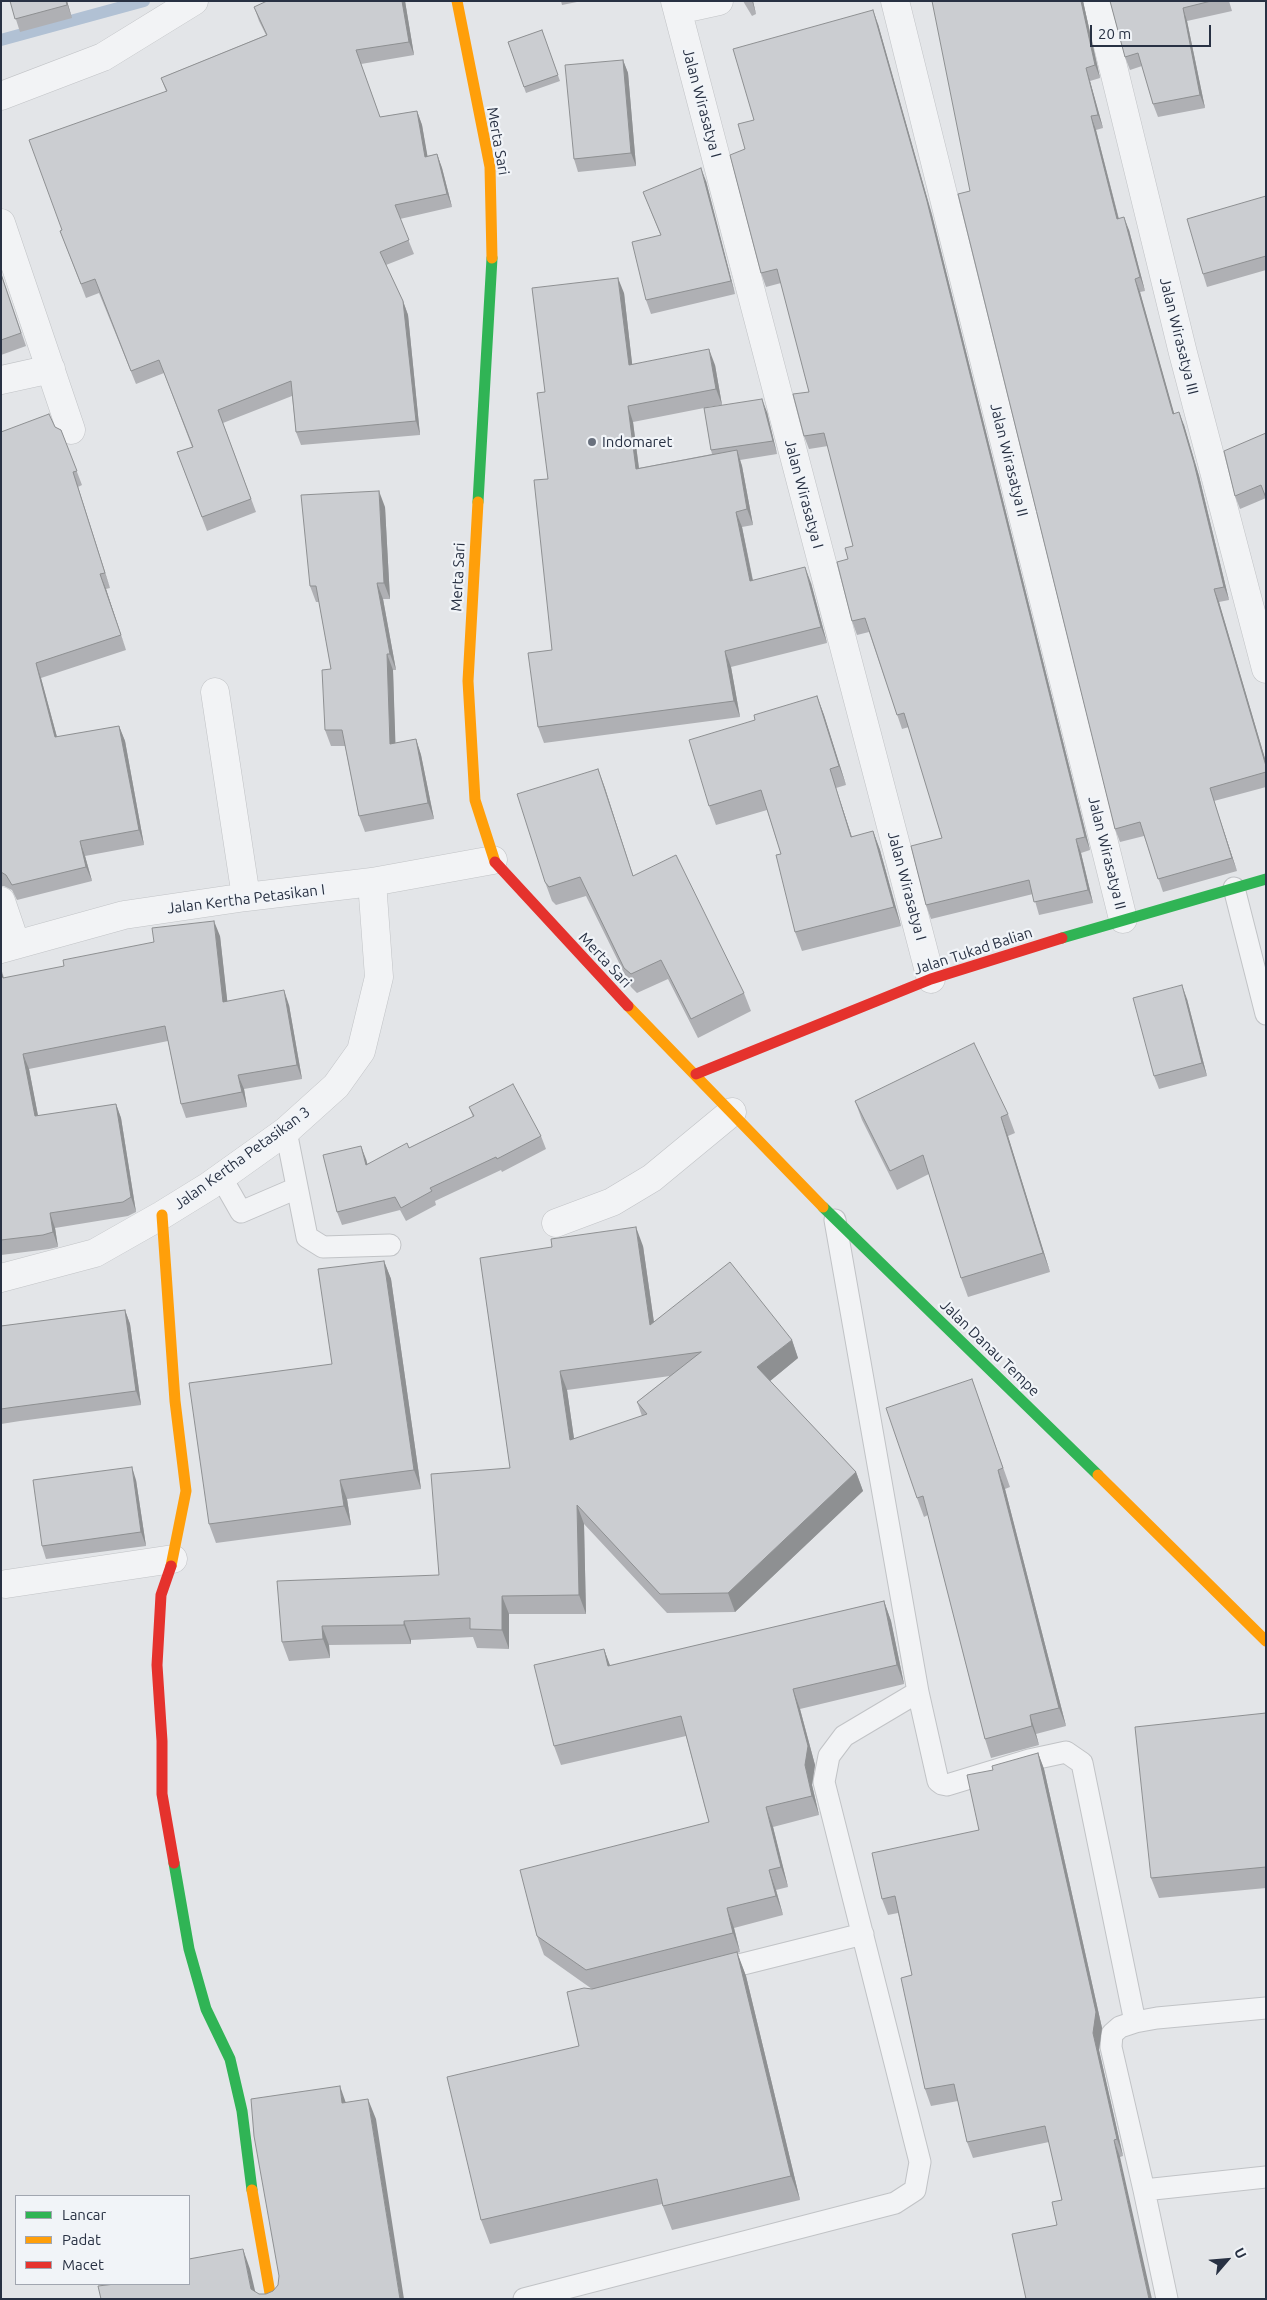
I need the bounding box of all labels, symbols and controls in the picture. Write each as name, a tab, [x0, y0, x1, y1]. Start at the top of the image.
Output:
scale bar	[1092, 15, 1213, 47]
text: 20 m	[1098, 25, 1131, 42]
street label: Jalan Wirasatya I	[679, 46, 725, 160]
street label: Merta Sari	[483, 105, 513, 177]
street label: Jalan Wirasatya III	[1156, 276, 1202, 396]
street label: Jalan Wirasatya II	[986, 401, 1032, 519]
place label: Indomaret	[602, 433, 672, 451]
marker: Indomaret	[586, 436, 598, 448]
street label: Jalan Wirasatya I	[781, 437, 827, 551]
street label: Merta Sari	[447, 542, 469, 612]
street label: Jalan Wirasatya II	[1084, 794, 1130, 912]
street label: Jalan Wirasatya I	[884, 829, 930, 943]
street label: Jalan Kertha Petasikan I	[166, 880, 326, 918]
street label: Jalan Tukad Balian	[911, 923, 1035, 979]
street label: Merta Sari	[575, 929, 635, 991]
street label: Jalan Kertha Petasikan 3	[171, 1103, 313, 1213]
street label: Jalan Danau Tempe	[937, 1296, 1043, 1400]
legend	[15, 2195, 190, 2285]
text: Lancar	[62, 2206, 106, 2223]
text: Padat	[62, 2231, 101, 2248]
north arrow	[1202, 2235, 1252, 2285]
text: U	[1231, 2245, 1250, 2261]
text: Macet	[62, 2256, 104, 2273]

